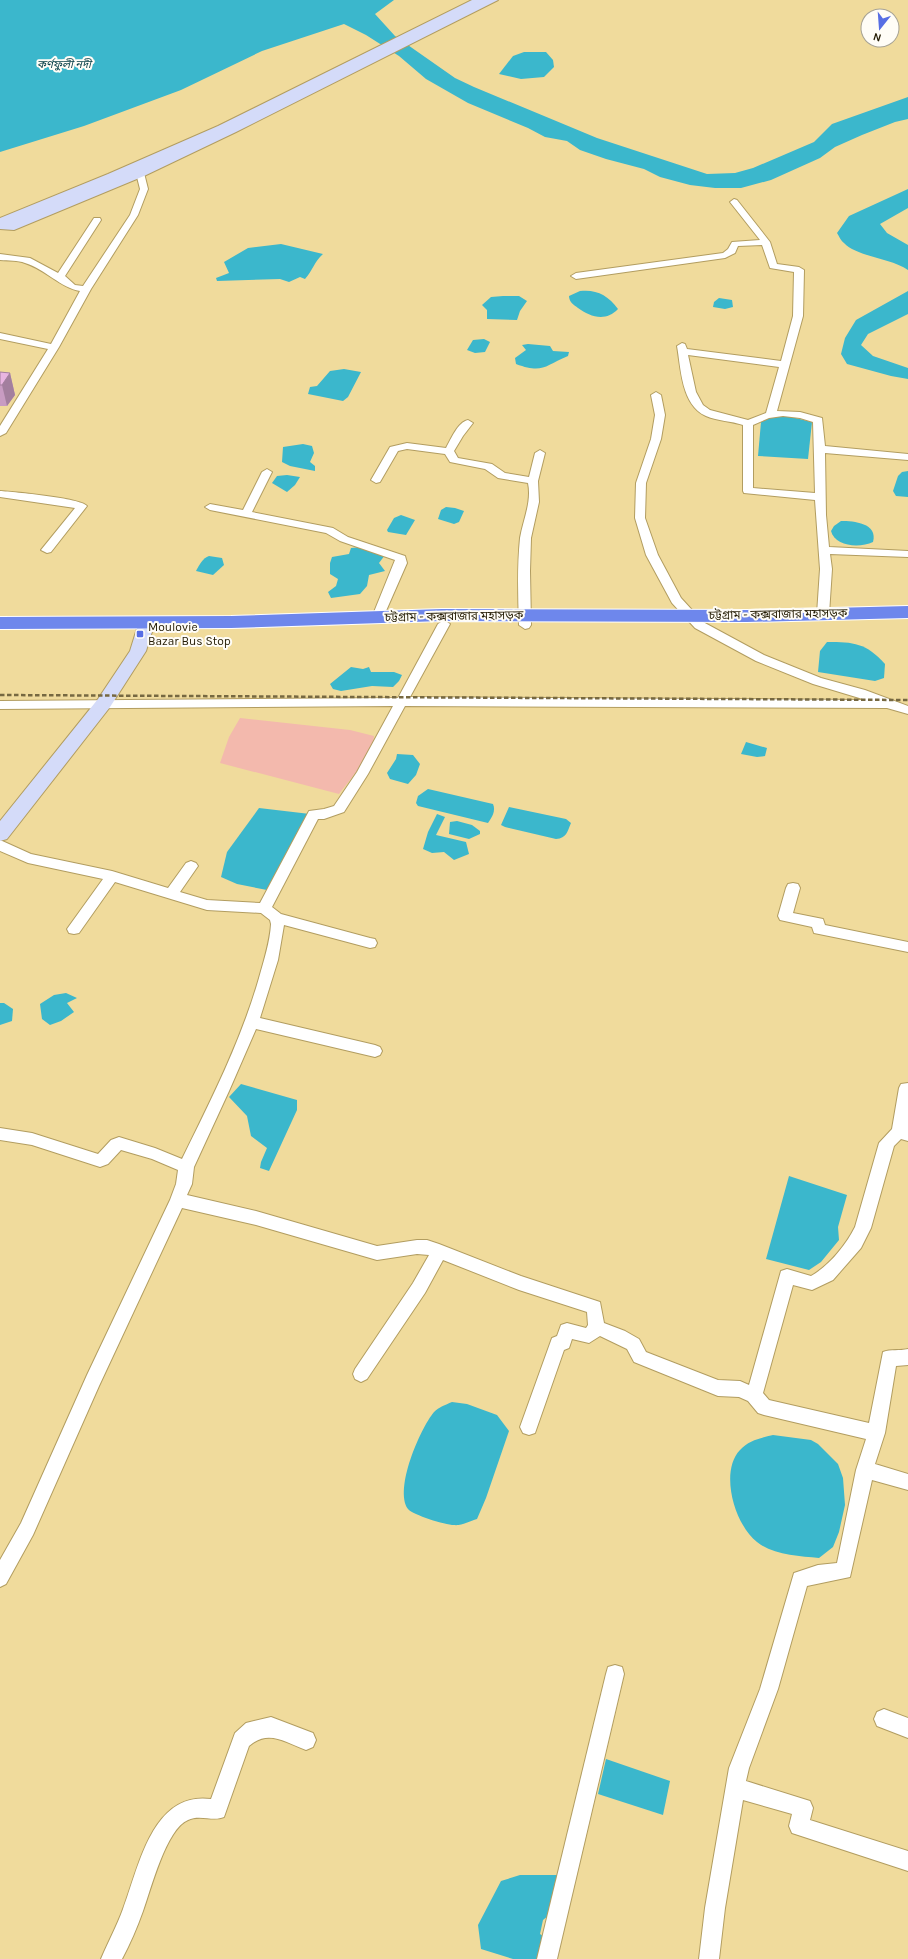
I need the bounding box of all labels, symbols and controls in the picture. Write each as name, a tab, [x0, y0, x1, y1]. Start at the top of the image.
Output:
north arrow	[860, 8, 900, 48]
text: N	[872, 30, 883, 44]
water label: কর্ণফুলী নদী	[37, 57, 93, 71]
street label: চট্টগ্রাম - কক্সবাজার মহাসড়ক	[707, 605, 848, 622]
street label: চট্টগ্রাম - কক্সবাজার মহাসড়ক	[383, 607, 524, 624]
place label: Moulovie Bazar Bus Stop	[148, 620, 231, 648]
marker: Moulovie Bazar Bus Stop	[135, 629, 145, 639]

